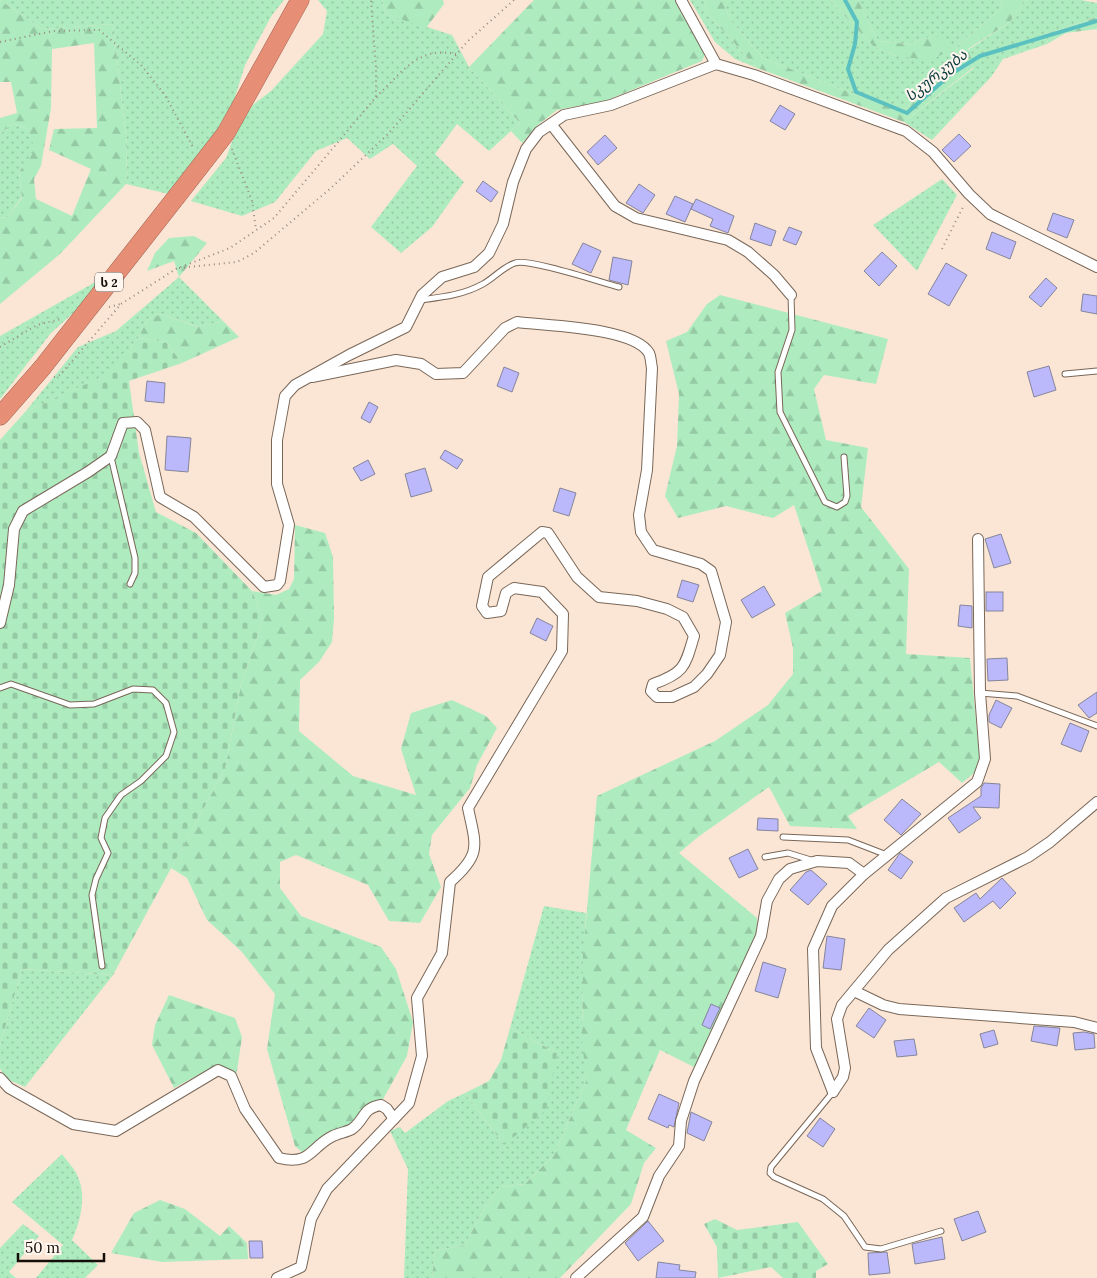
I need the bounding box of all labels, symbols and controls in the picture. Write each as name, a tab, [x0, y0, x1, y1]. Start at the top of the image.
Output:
water label: სკურკუბა	[901, 44, 971, 105]
road number: ს 2	[95, 272, 123, 292]
scale bar	[18, 1230, 104, 1262]
text: 50 m	[25, 1238, 60, 1257]

